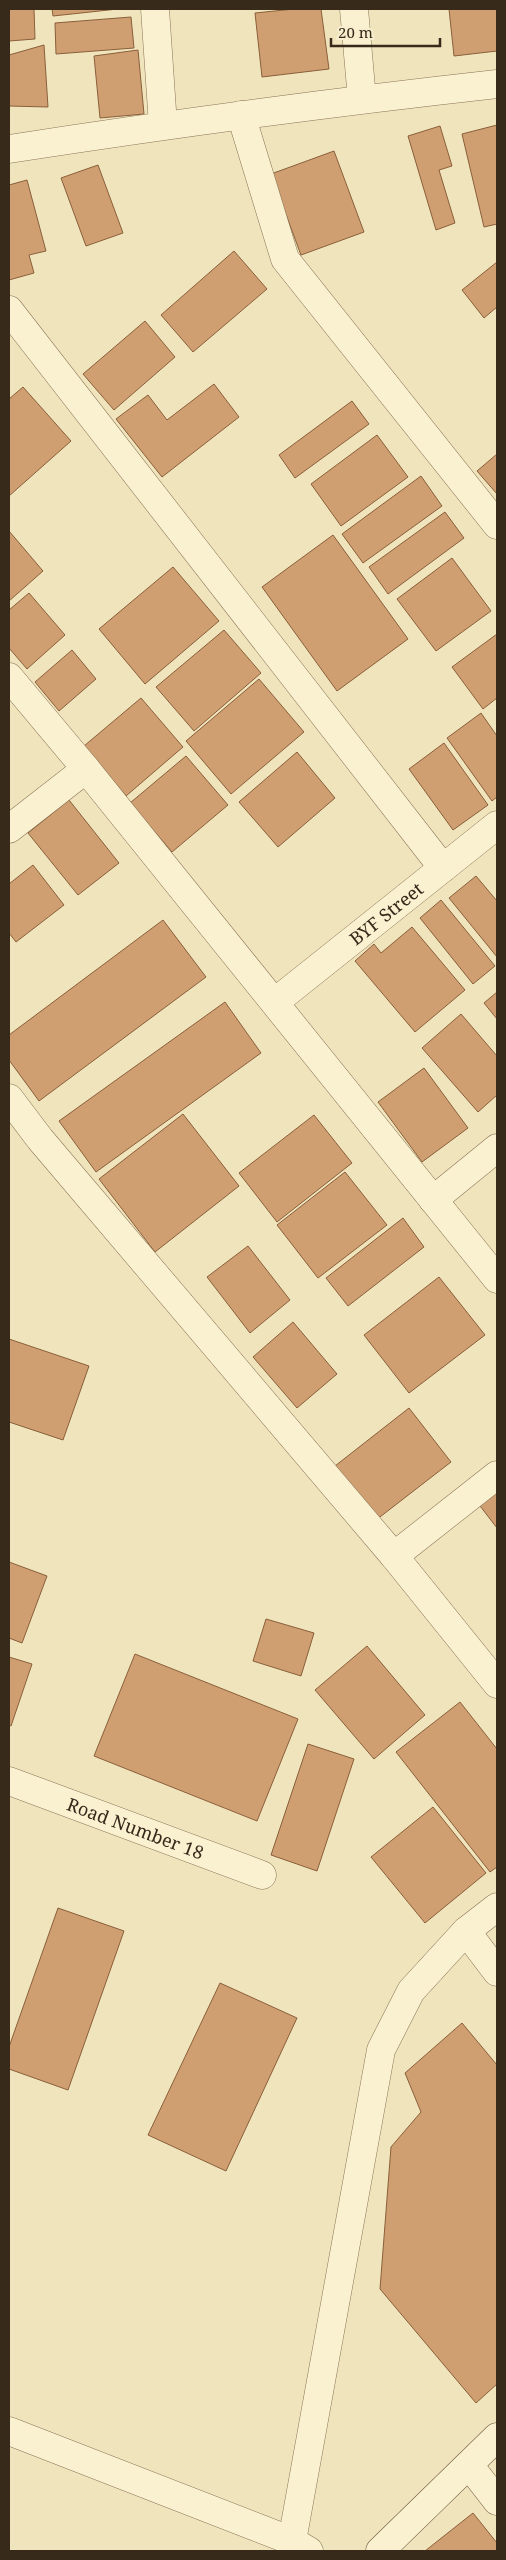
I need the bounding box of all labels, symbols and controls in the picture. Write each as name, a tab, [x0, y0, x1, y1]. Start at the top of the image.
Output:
scale bar	[331, 15, 440, 47]
text: 20 m	[338, 22, 373, 42]
street label: BYF Street	[344, 877, 428, 950]
street label: Road Number 18	[64, 1792, 207, 1864]

